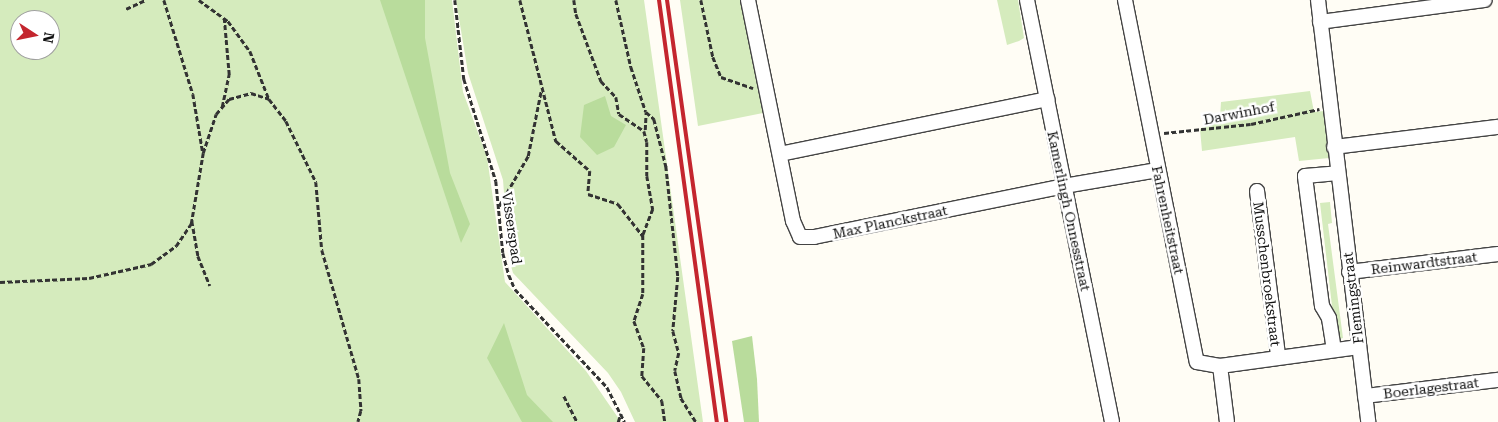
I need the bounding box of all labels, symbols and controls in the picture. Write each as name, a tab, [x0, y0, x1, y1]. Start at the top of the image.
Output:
north arrow	[10, 10, 60, 60]
text: N	[40, 31, 58, 44]
street label: Darwinhof	[1202, 98, 1276, 128]
street label: Kamerlingh Onnesstraat	[1044, 129, 1094, 293]
street label: Fahrenheitstraat	[1148, 164, 1188, 276]
street label: Visserspad	[499, 191, 525, 265]
street label: Musschenbroekstraat	[1250, 201, 1284, 347]
street label: Max Planckstraat	[831, 202, 949, 242]
street label: Reinwardtstraat	[1370, 248, 1478, 278]
street label: Flemingstraat	[1339, 251, 1367, 345]
street label: Boerlagestraat	[1382, 374, 1480, 402]

